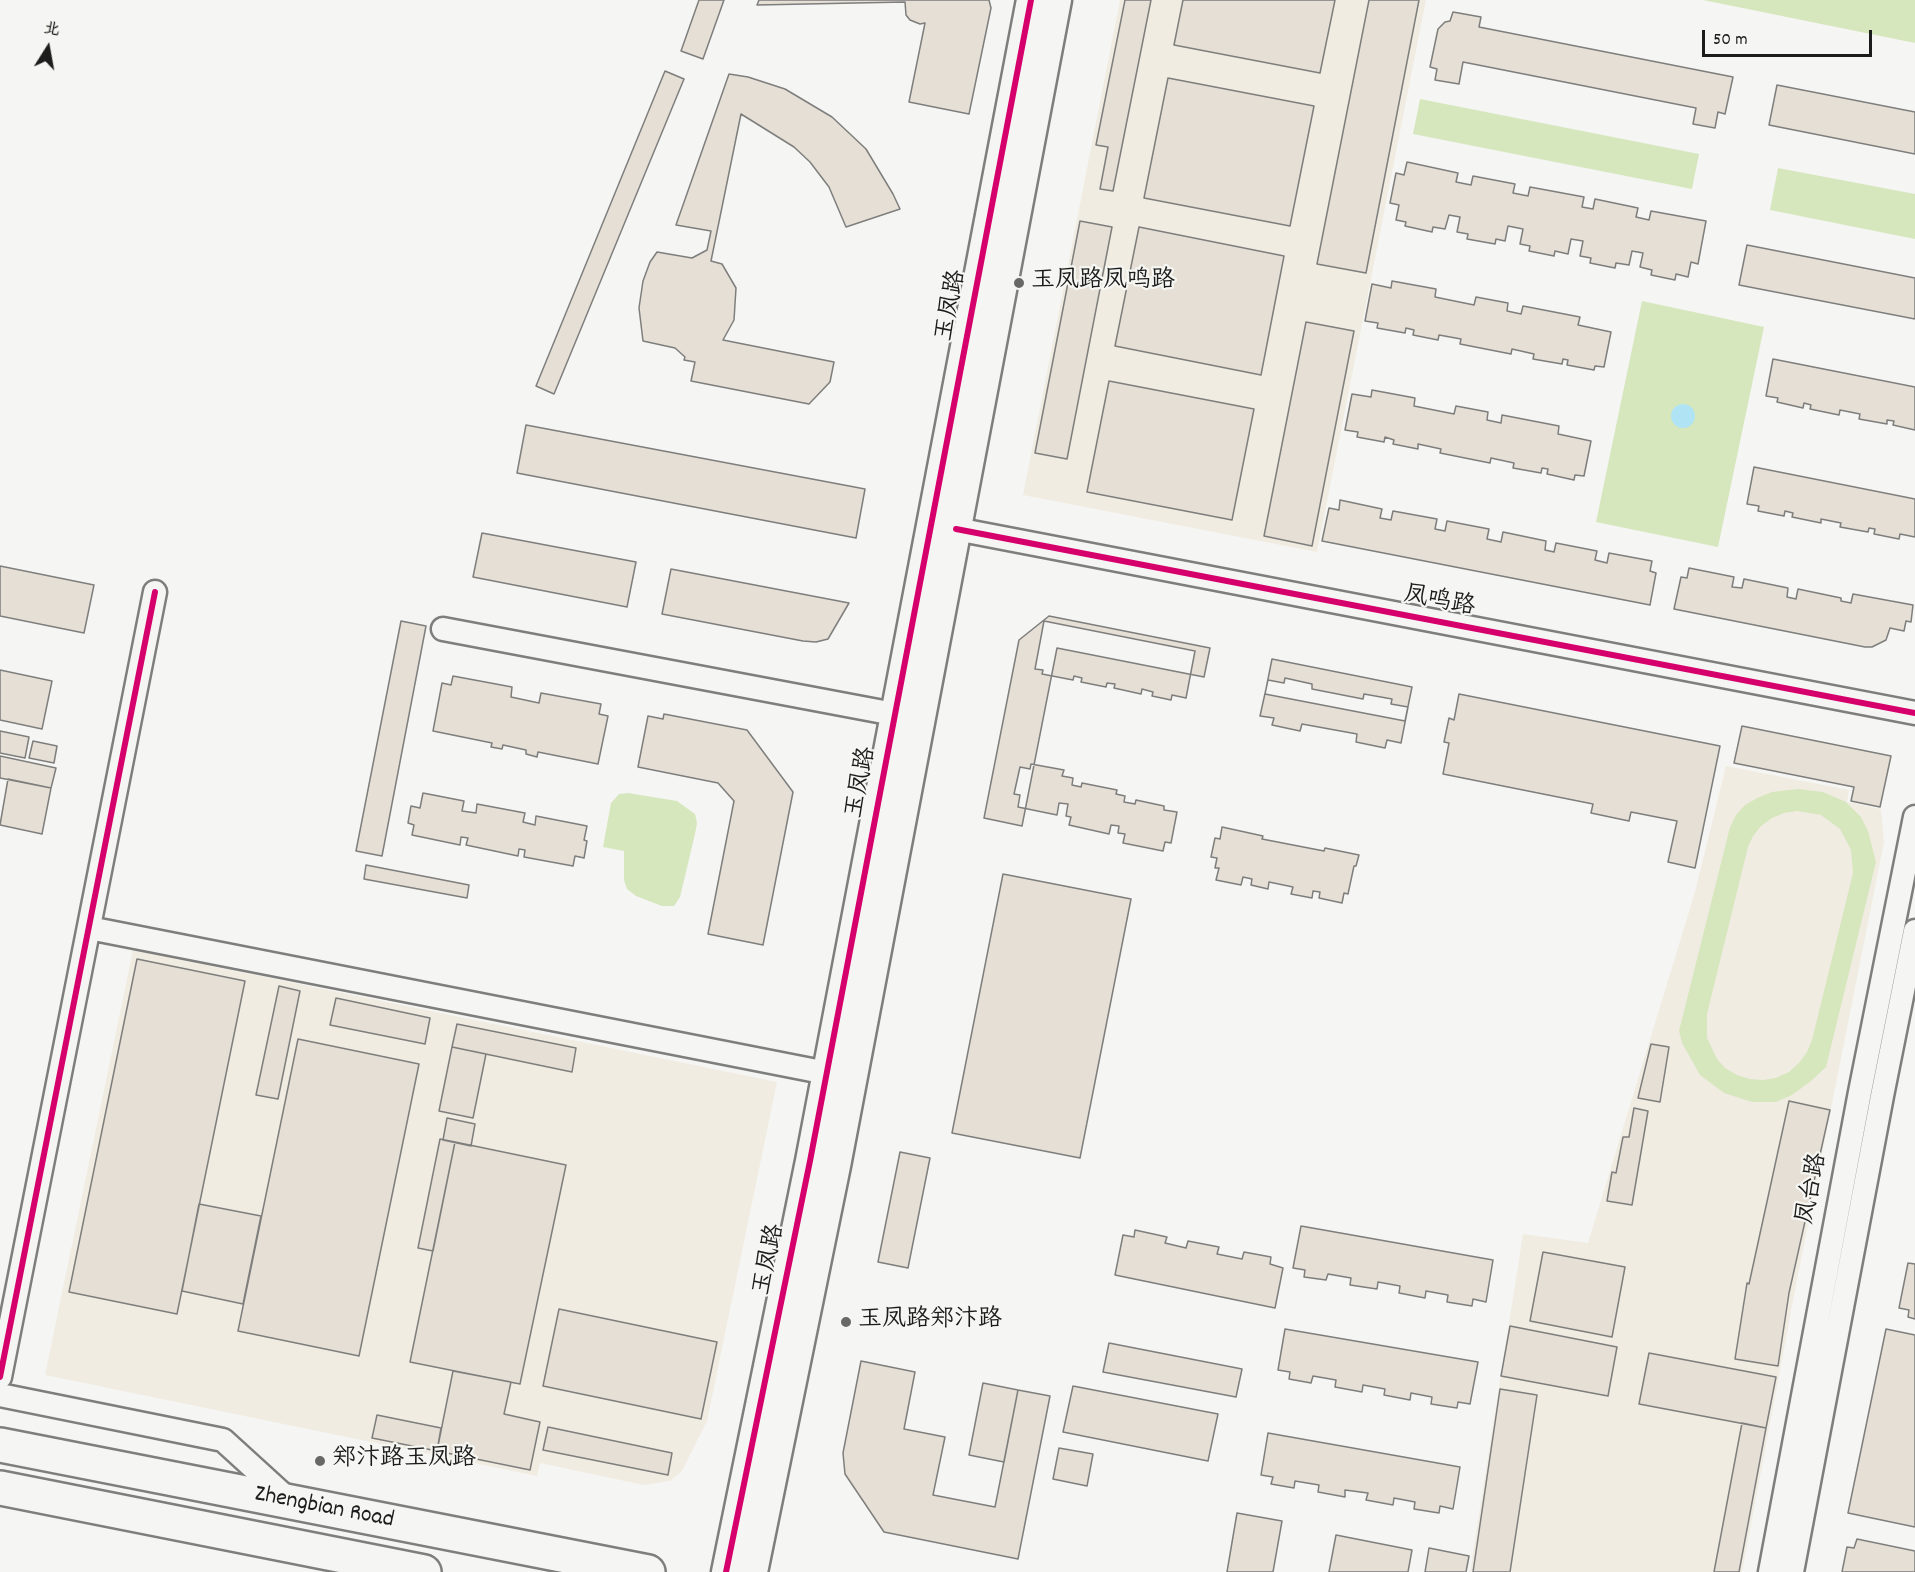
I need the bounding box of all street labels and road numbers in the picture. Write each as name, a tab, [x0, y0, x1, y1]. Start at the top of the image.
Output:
street label: 玉凤路	[932, 268, 974, 344]
street label: 凤鸣路	[1401, 582, 1477, 624]
street label: 玉凤路	[842, 745, 884, 821]
street label: 凤台路	[1793, 1151, 1835, 1227]
street label: 玉凤路	[749, 1222, 793, 1298]
street label: Zhengbian Road	[252, 1481, 396, 1537]

